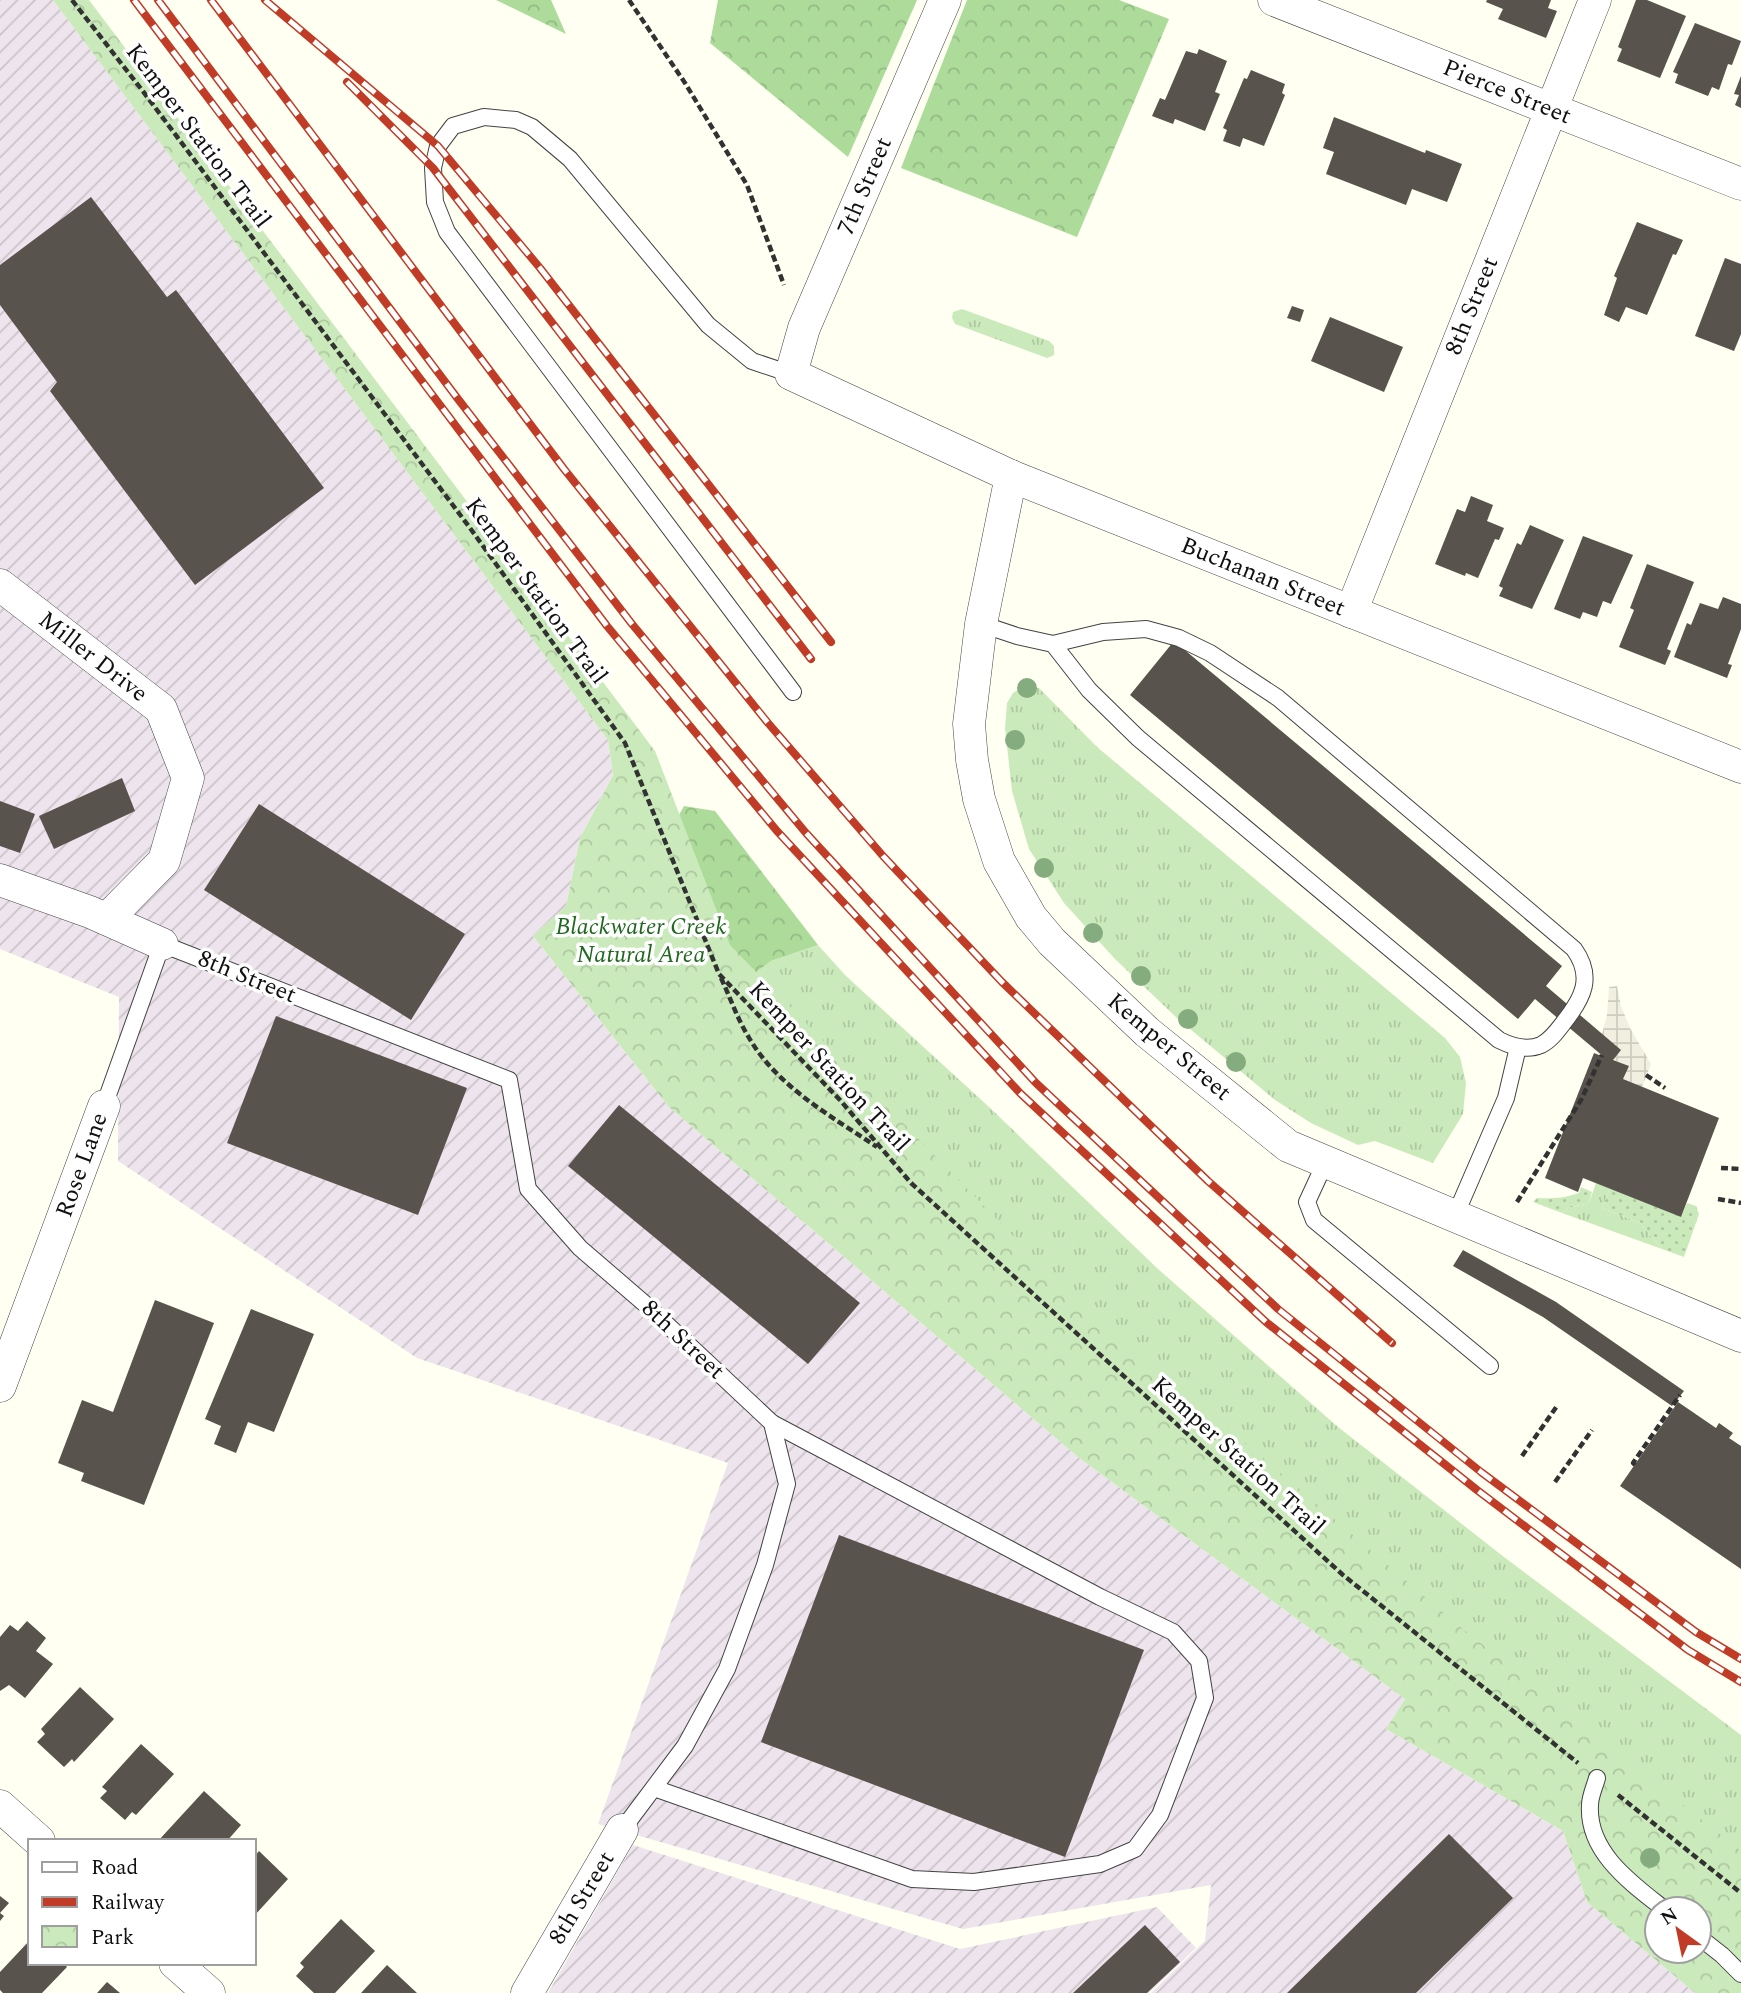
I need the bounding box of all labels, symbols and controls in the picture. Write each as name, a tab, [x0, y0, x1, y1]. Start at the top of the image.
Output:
street label: Kemper Station Trail	[116, 36, 280, 236]
street label: Pierce Street	[1437, 50, 1577, 134]
street label: 7th Street	[828, 131, 902, 241]
street label: 8th Street	[1436, 251, 1508, 361]
street label: Kemper Station Trail	[456, 490, 616, 692]
street label: Buchanan Street	[1175, 528, 1351, 626]
street label: Miller Drive	[30, 603, 156, 711]
park label: Blackwater Creek Natural Area	[555, 909, 727, 973]
street label: 8th Street	[192, 941, 302, 1013]
street label: Kemper Station Trail	[740, 973, 918, 1161]
street label: Kemper Street	[1099, 984, 1239, 1110]
street label: Rose Lane	[46, 1107, 118, 1223]
street label: 8th Street	[633, 1292, 733, 1388]
street label: Kemper Station Trail	[1143, 1368, 1333, 1544]
legend	[28, 1839, 256, 1965]
street label: 8th Street	[540, 1844, 624, 1952]
text: Road	[91, 1852, 138, 1884]
text: Railway	[91, 1887, 165, 1919]
north arrow	[1643, 1895, 1713, 1965]
text: N	[1655, 1901, 1684, 1933]
text: Park	[91, 1922, 135, 1954]

